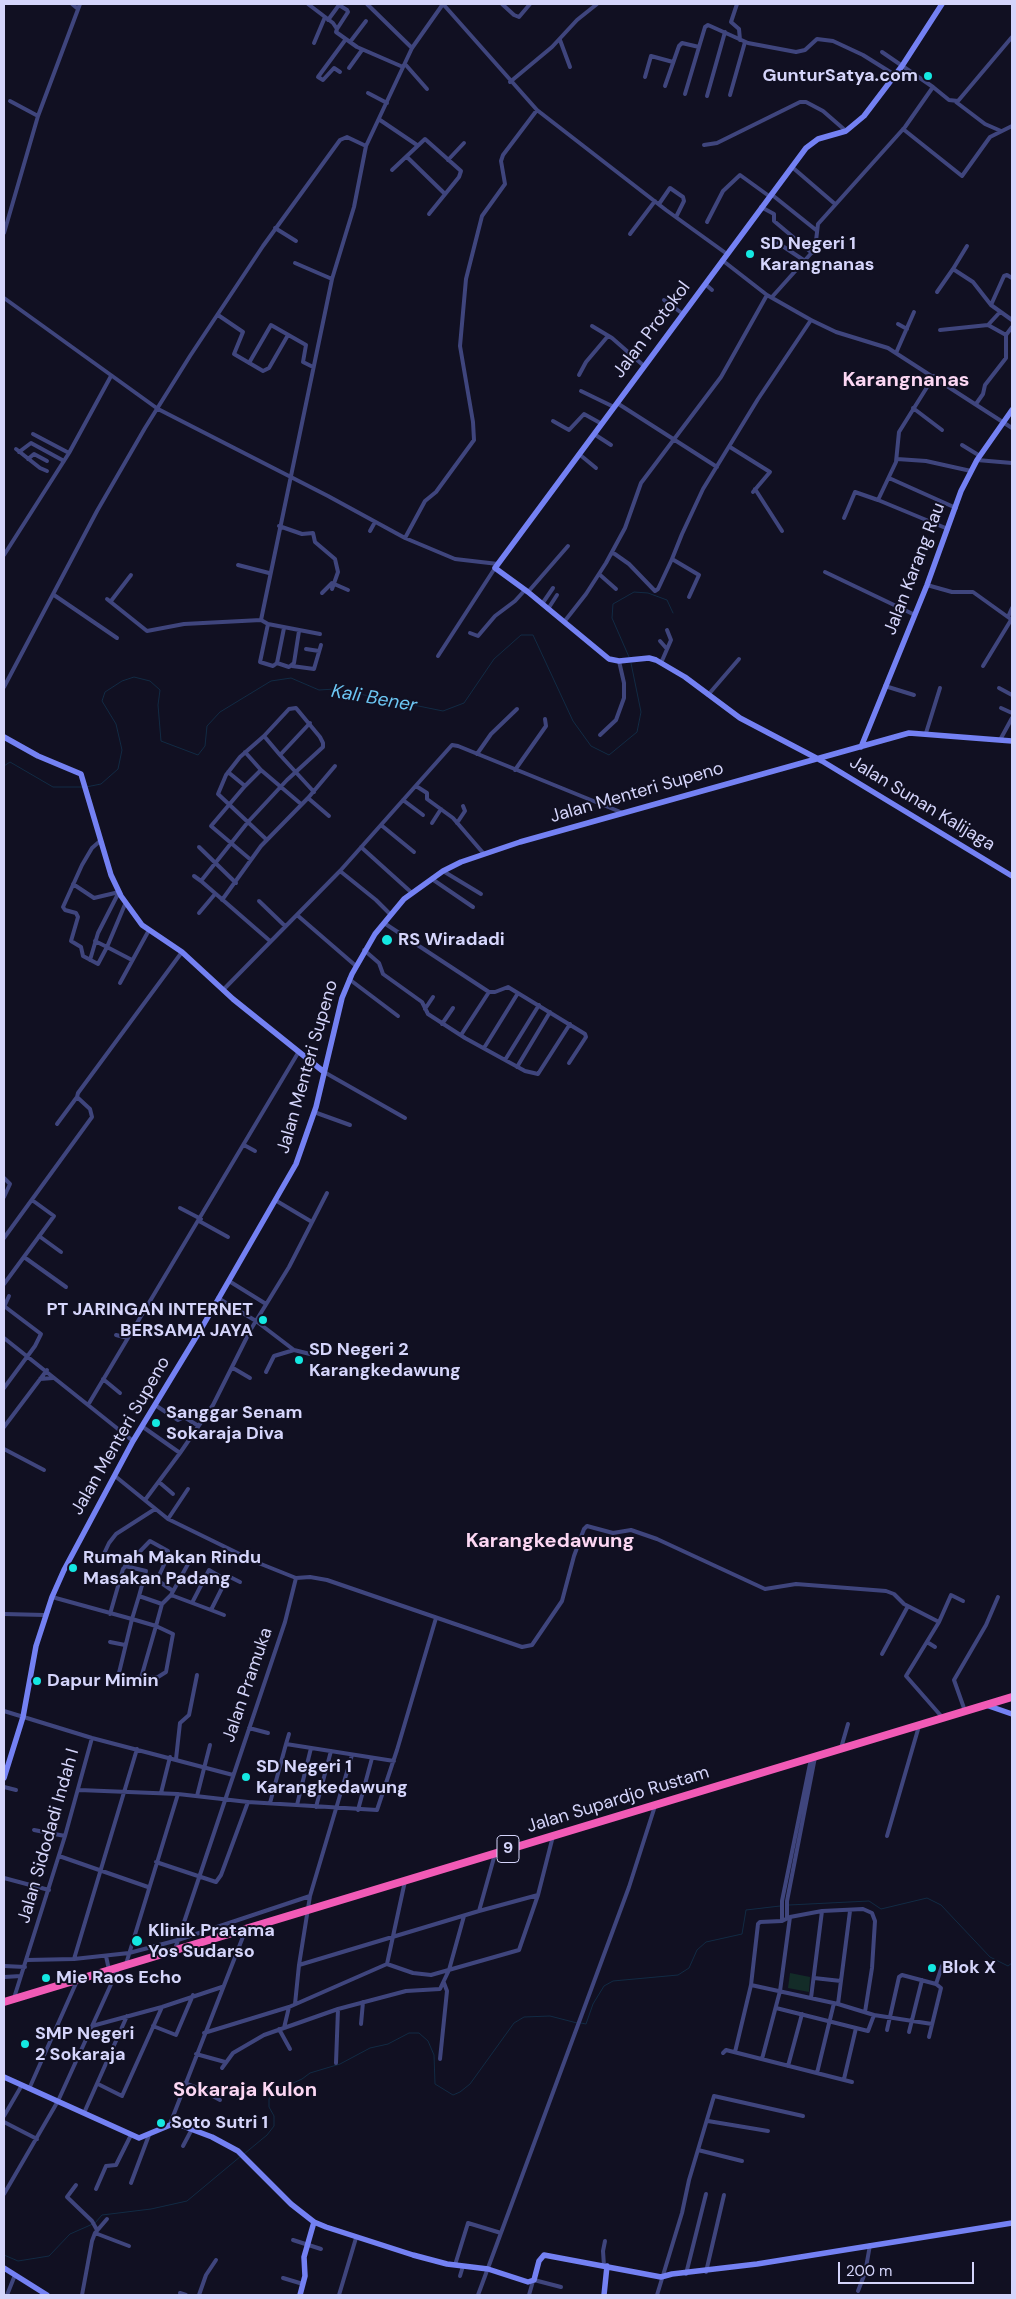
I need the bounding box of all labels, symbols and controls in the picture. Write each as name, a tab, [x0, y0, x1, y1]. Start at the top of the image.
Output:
place label: GunturSatya.com	[762, 65, 918, 87]
marker: GunturSatya.com	[922, 70, 934, 82]
place label: SD Negeri 1 Karangnanas	[760, 233, 874, 276]
marker: SD Negeri 1 Karangnanas	[744, 248, 756, 260]
street label: Jalan Protokol	[609, 277, 695, 383]
district label: Karangnanas	[843, 369, 969, 393]
street label: Jalan Karang Rau	[880, 500, 950, 638]
water label: Kali Bener	[329, 680, 419, 718]
street label: Jalan Sunan Kalijaga	[845, 752, 999, 856]
street label: Jalan Menteri Supeno	[548, 758, 726, 828]
place label: RS Wiradadi	[398, 929, 505, 951]
marker: RS Wiradadi	[380, 933, 394, 947]
street label: Jalan Menteri Supeno	[273, 978, 343, 1156]
place label: PT JARINGAN INTERNET BERSAMA JAYA	[47, 1299, 253, 1342]
marker: PT JARINGAN INTERNET BERSAMA JAYA	[257, 1314, 269, 1326]
place label: SD Negeri 2 Karangkedawung	[309, 1339, 461, 1382]
street label: Jalan Menteri Supeno	[67, 1353, 175, 1519]
marker: SD Negeri 2 Karangkedawung	[293, 1354, 305, 1366]
place label: Sanggar Senam Sokaraja Diva	[166, 1402, 302, 1445]
marker: Sanggar Senam Sokaraja Diva	[150, 1417, 162, 1429]
district label: Karangkedawung	[466, 1530, 634, 1554]
place label: Rumah Makan Rindu Masakan Padang	[83, 1547, 261, 1590]
marker: Rumah Makan Rindu Masakan Padang	[67, 1562, 79, 1574]
street label: Jalan Pramuka	[218, 1625, 278, 1745]
place label: Dapur Mimin	[47, 1670, 159, 1692]
marker: Dapur Mimin	[31, 1675, 43, 1687]
street label: Jalan Sidodadi Indah I	[14, 1746, 84, 1926]
place label: SD Negeri 1 Karangkedawung	[256, 1756, 408, 1798]
street label: Jalan Supardjo Rustam	[524, 1762, 712, 1838]
marker: SD Negeri 1 Karangkedawung	[240, 1771, 252, 1783]
road number: 9	[497, 1836, 519, 1862]
place label: Klinik Pratama Yos Sudarso	[148, 1920, 275, 1962]
marker: Klinik Pratama Yos Sudarso	[130, 1934, 144, 1948]
place label: Blok X	[942, 1957, 996, 1979]
marker: Blok X	[926, 1962, 938, 1974]
place label: Mie Raos Echo	[56, 1967, 182, 1989]
marker: Mie Raos Echo	[40, 1972, 52, 1984]
place label: SMP Negeri 2 Sokaraja	[35, 2023, 134, 2066]
marker: SMP Negeri 2 Sokaraja	[19, 2038, 31, 2050]
district label: Sokaraja Kulon	[173, 2079, 317, 2103]
place label: Soto Sutri 1	[171, 2112, 268, 2134]
marker: Soto Sutri 1	[155, 2117, 167, 2129]
scale bar	[841, 2252, 977, 2284]
text: 200 m	[846, 2261, 892, 2281]

